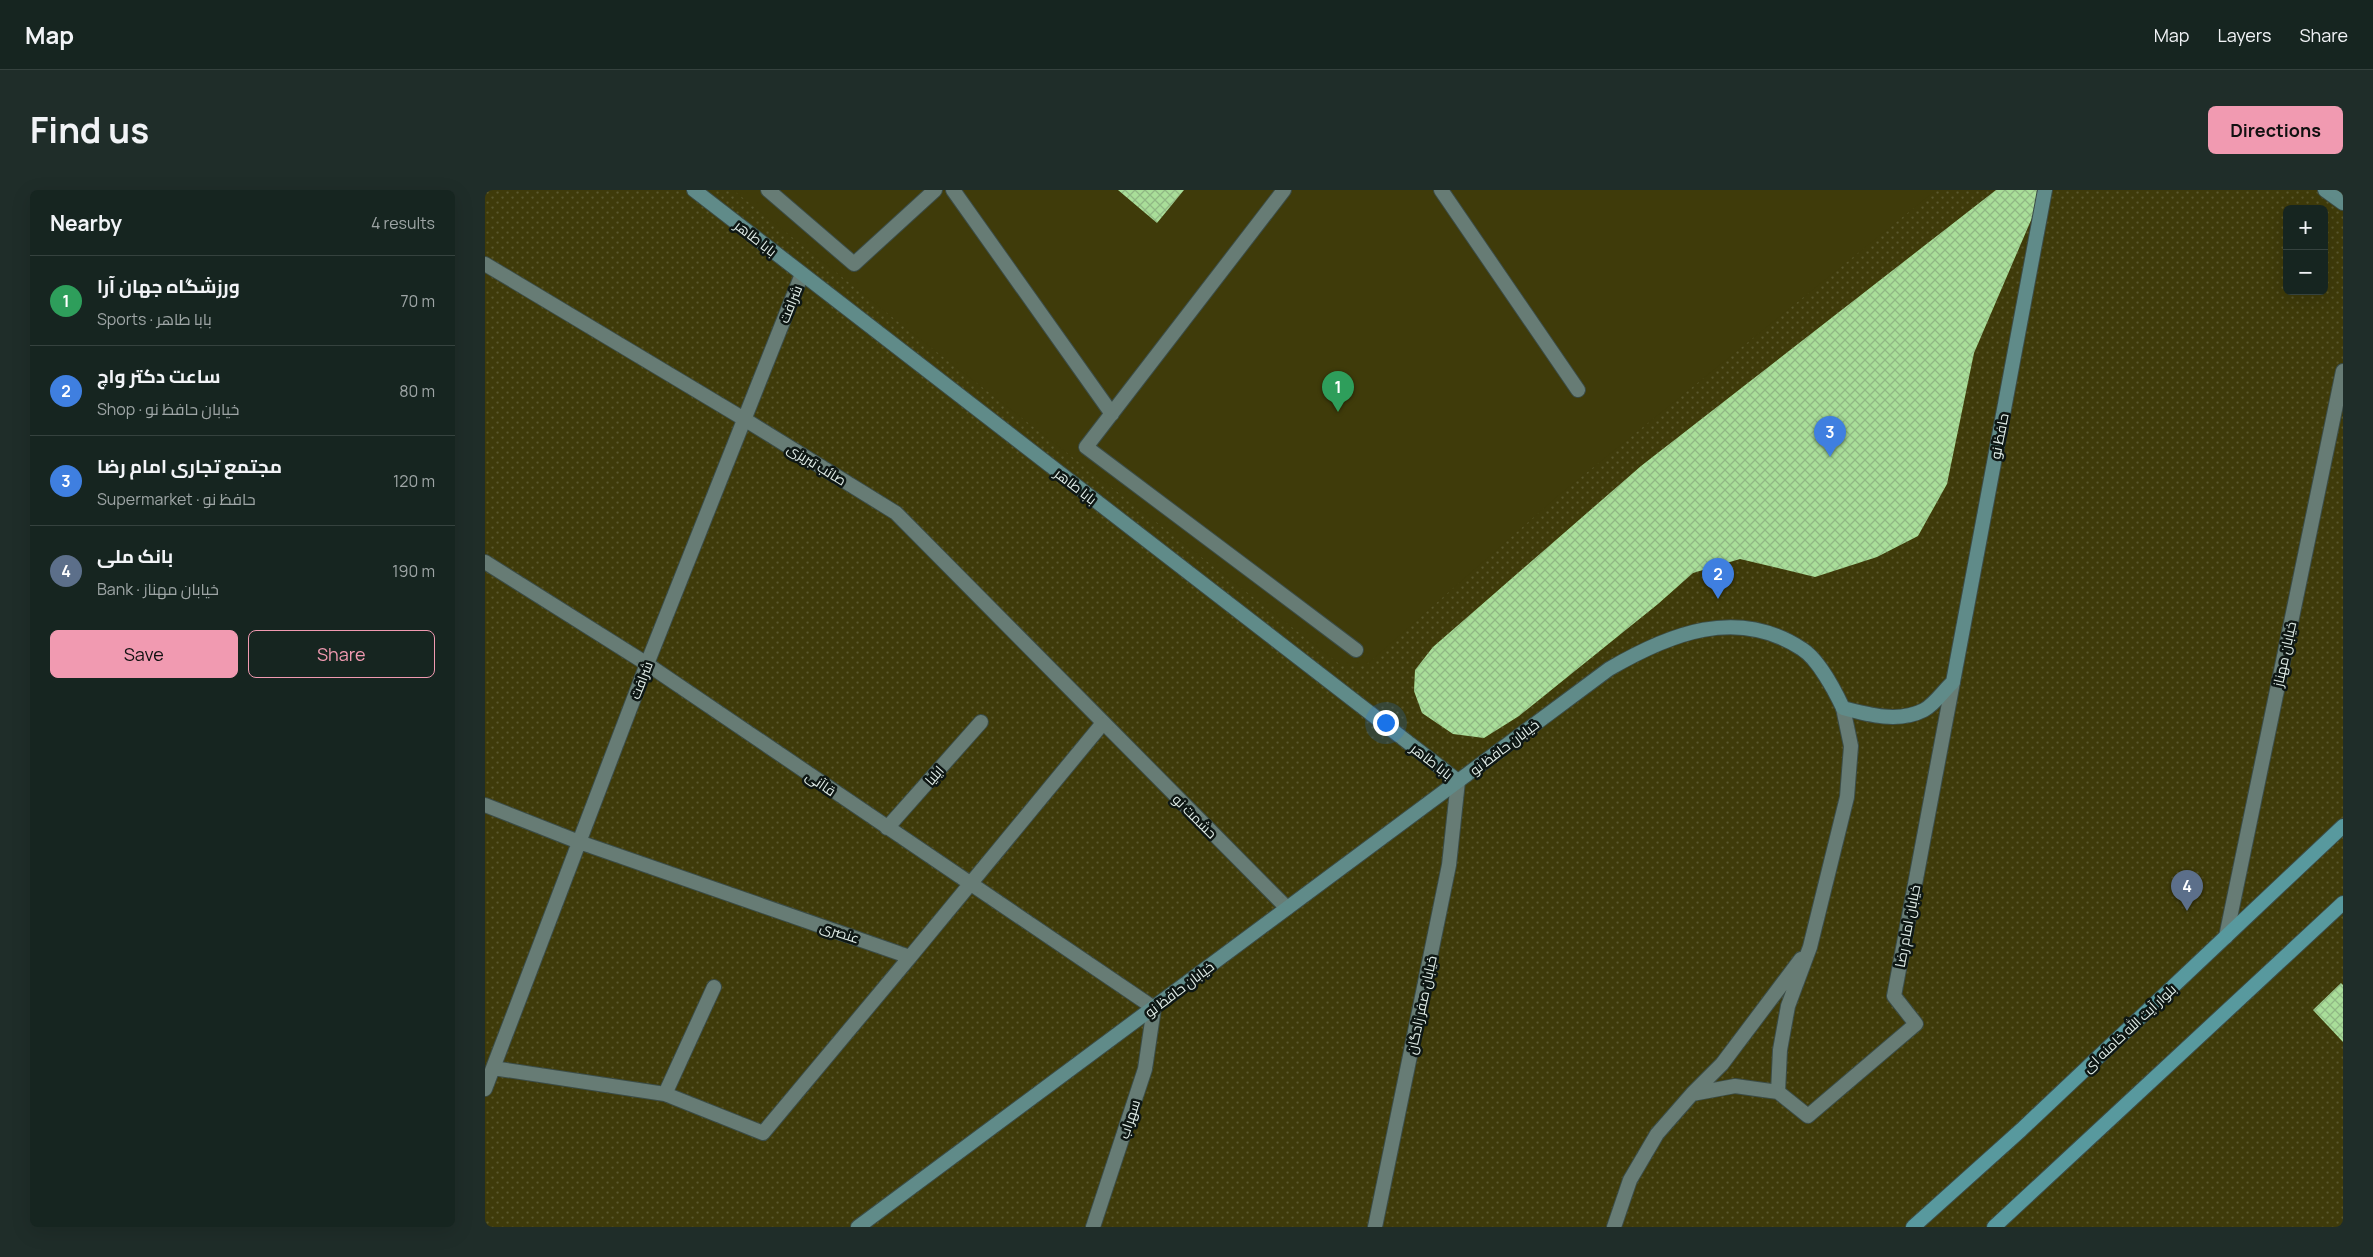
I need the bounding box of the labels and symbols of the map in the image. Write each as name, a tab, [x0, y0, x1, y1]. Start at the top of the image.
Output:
street label: بابا طاهر	[730, 215, 781, 260]
street label: شرافت	[774, 282, 806, 326]
pin: 1	[1322, 371, 1354, 412]
street label: حافظ نو	[1985, 412, 2013, 460]
pin: 3	[1814, 416, 1846, 457]
street label: صائب تبریزی	[784, 438, 850, 490]
street label: بابا طاهر	[1050, 463, 1101, 508]
pin: 2	[1702, 558, 1734, 599]
street label: خیابان مهناز	[2268, 620, 2300, 689]
street label: شرافت	[625, 658, 657, 702]
your location	[1373, 710, 1399, 736]
street label: خیابان حافظ نو	[1465, 715, 1543, 779]
street label: بابا طاهر	[1406, 738, 1457, 783]
street label: ایلیا	[920, 761, 948, 789]
street label: قاآنی	[802, 766, 840, 800]
street label: حشمت نو	[1169, 790, 1221, 842]
pin: 4	[2171, 870, 2203, 911]
street label: خیابان امام رضا	[1890, 883, 1925, 969]
street label: عنصری	[818, 916, 862, 948]
street label: خیابان صفر زادگان	[1401, 954, 1441, 1056]
street label: خیابان حافظ نو	[1140, 957, 1218, 1021]
street label: بلوار آیت الله خامنه ای	[2078, 980, 2180, 1076]
street label: سهراب	[1114, 1097, 1144, 1141]

